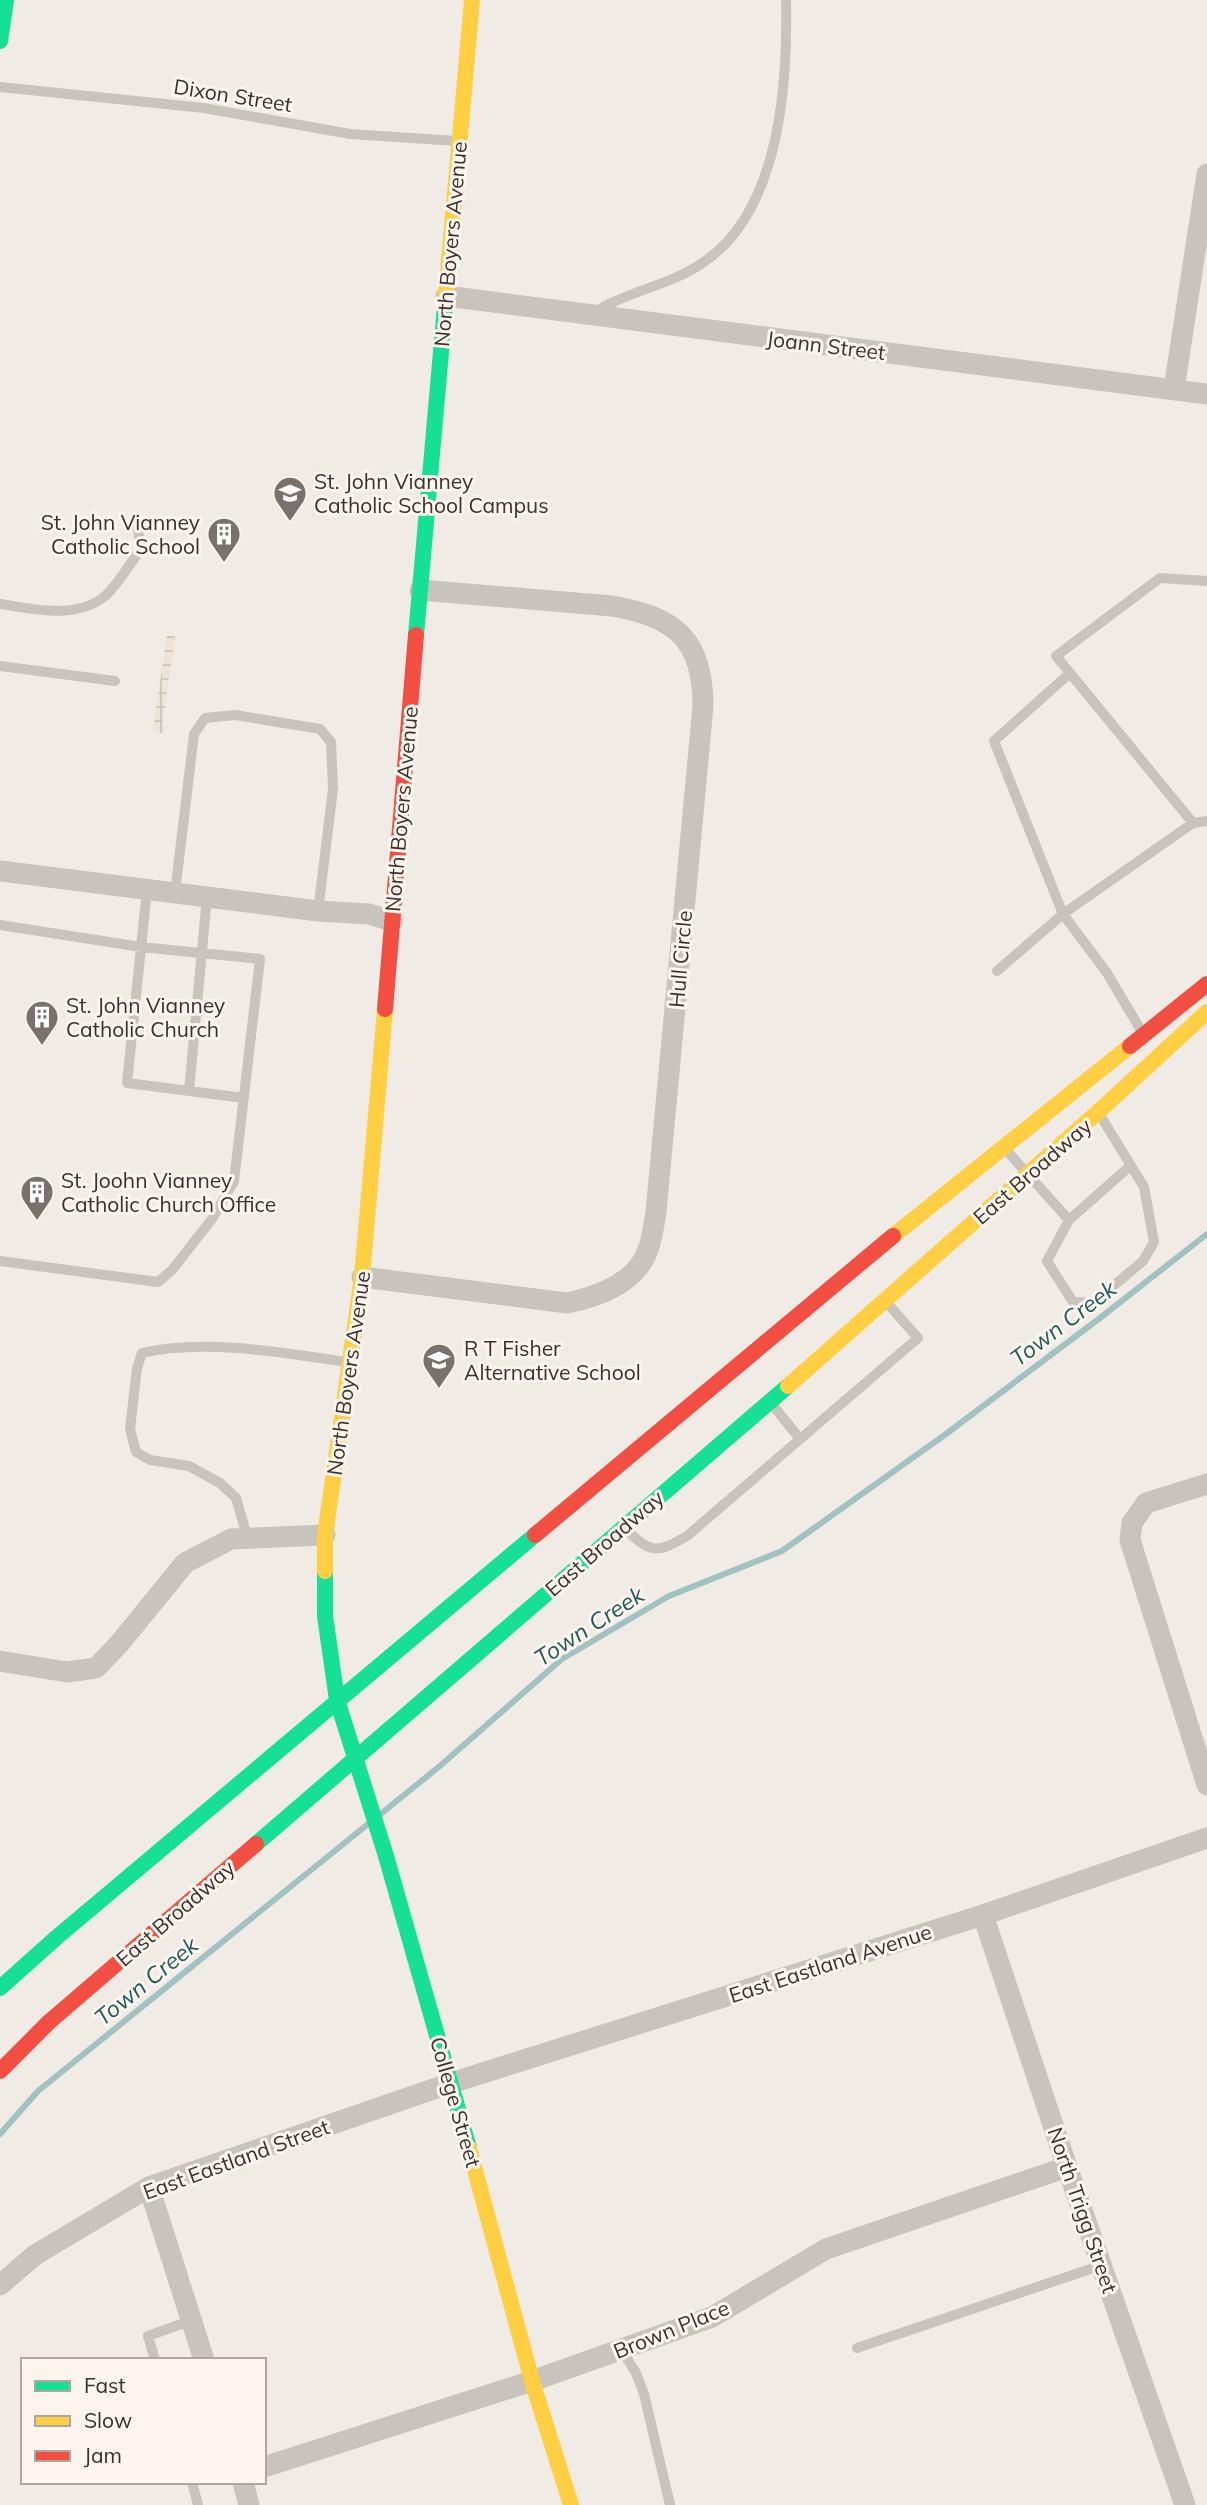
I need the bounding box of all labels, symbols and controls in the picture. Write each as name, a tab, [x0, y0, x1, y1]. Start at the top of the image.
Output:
street label: Dixon Street	[172, 73, 294, 117]
street label: North Boyers Avenue	[428, 140, 472, 348]
street label: Joann Street	[765, 325, 887, 365]
place label: St. John Vianney Catholic School Campus	[314, 468, 549, 518]
school or university icon: St. John Vianney Catholic School Campus	[271, 474, 309, 523]
place label: St. John Vianney Catholic School	[41, 509, 200, 559]
building icon: St. John Vianney Catholic School	[205, 515, 243, 564]
street label: North Boyers Avenue	[379, 705, 423, 913]
street label: Hull Circle	[663, 909, 697, 1009]
place label: St. John Vianney Catholic Church	[66, 992, 225, 1042]
building icon: St. John Vianney Catholic Church	[23, 998, 61, 1047]
street label: East Broadway	[967, 1112, 1097, 1230]
place label: St. Joohn Vianney Catholic Church Office	[61, 1167, 276, 1217]
building icon: St. Joohn Vianney Catholic Church Office	[18, 1173, 56, 1222]
street label: North Boyers Avenue	[321, 1269, 375, 1477]
water label: Town Creek	[1004, 1273, 1123, 1372]
place label: R T Fisher Alternative School	[464, 1335, 641, 1385]
school or university icon: R T Fisher Alternative School	[420, 1341, 458, 1390]
street label: East Broadway	[539, 1484, 669, 1602]
water label: Town Creek	[529, 1579, 650, 1672]
street label: East Broadway	[110, 1854, 240, 1972]
street label: East Eastland Avenue	[725, 1918, 935, 2008]
water label: Town Creek	[88, 1930, 205, 2032]
street label: College Street	[425, 2034, 487, 2170]
street label: East Eastland Street	[139, 2113, 333, 2205]
street label: North Trigg Street	[1042, 2124, 1124, 2296]
street label: Brown Place	[609, 2294, 733, 2364]
legend	[21, 2358, 266, 2484]
text: Fast	[84, 2372, 126, 2398]
text: Slow	[84, 2407, 132, 2433]
text: Jam	[84, 2442, 122, 2468]

